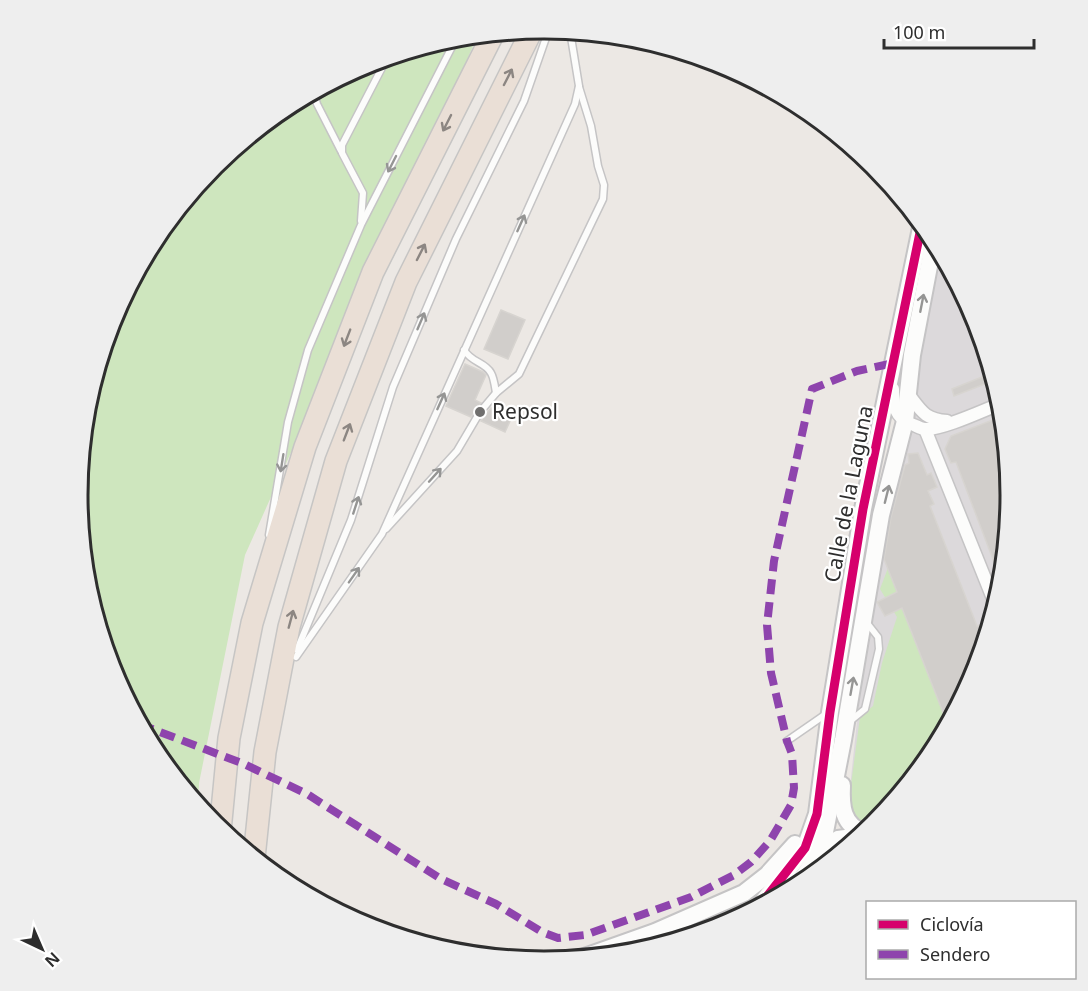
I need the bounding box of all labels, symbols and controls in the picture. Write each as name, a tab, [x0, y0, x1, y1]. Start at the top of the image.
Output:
scale bar	[884, 12, 1034, 50]
text: 100 m	[893, 20, 945, 44]
one-way arrow	[502, 69, 514, 87]
one-way arrow	[441, 114, 453, 132]
one-way arrow	[386, 155, 398, 172]
one-way arrow	[516, 215, 527, 233]
one-way arrow	[415, 243, 427, 261]
one-way arrow	[917, 293, 928, 313]
one-way arrow	[416, 313, 428, 331]
one-way arrow	[341, 328, 352, 347]
one-way arrow	[436, 392, 447, 410]
place label: Repsol	[492, 397, 558, 425]
street label: Calle de la Laguna	[817, 403, 879, 585]
marker: Repsol	[473, 405, 487, 419]
one-way arrow	[343, 424, 354, 442]
one-way arrow	[276, 453, 287, 473]
one-way arrow	[428, 468, 442, 483]
one-way arrow	[881, 485, 893, 504]
one-way arrow	[351, 496, 362, 515]
one-way arrow	[348, 567, 360, 583]
one-way arrow	[286, 610, 297, 629]
one-way arrow	[847, 677, 858, 696]
legend	[866, 901, 1076, 979]
text: Ciclovía	[920, 912, 984, 936]
north arrow	[12, 919, 72, 979]
text: Sendero	[920, 942, 990, 966]
text: N	[40, 947, 65, 972]

